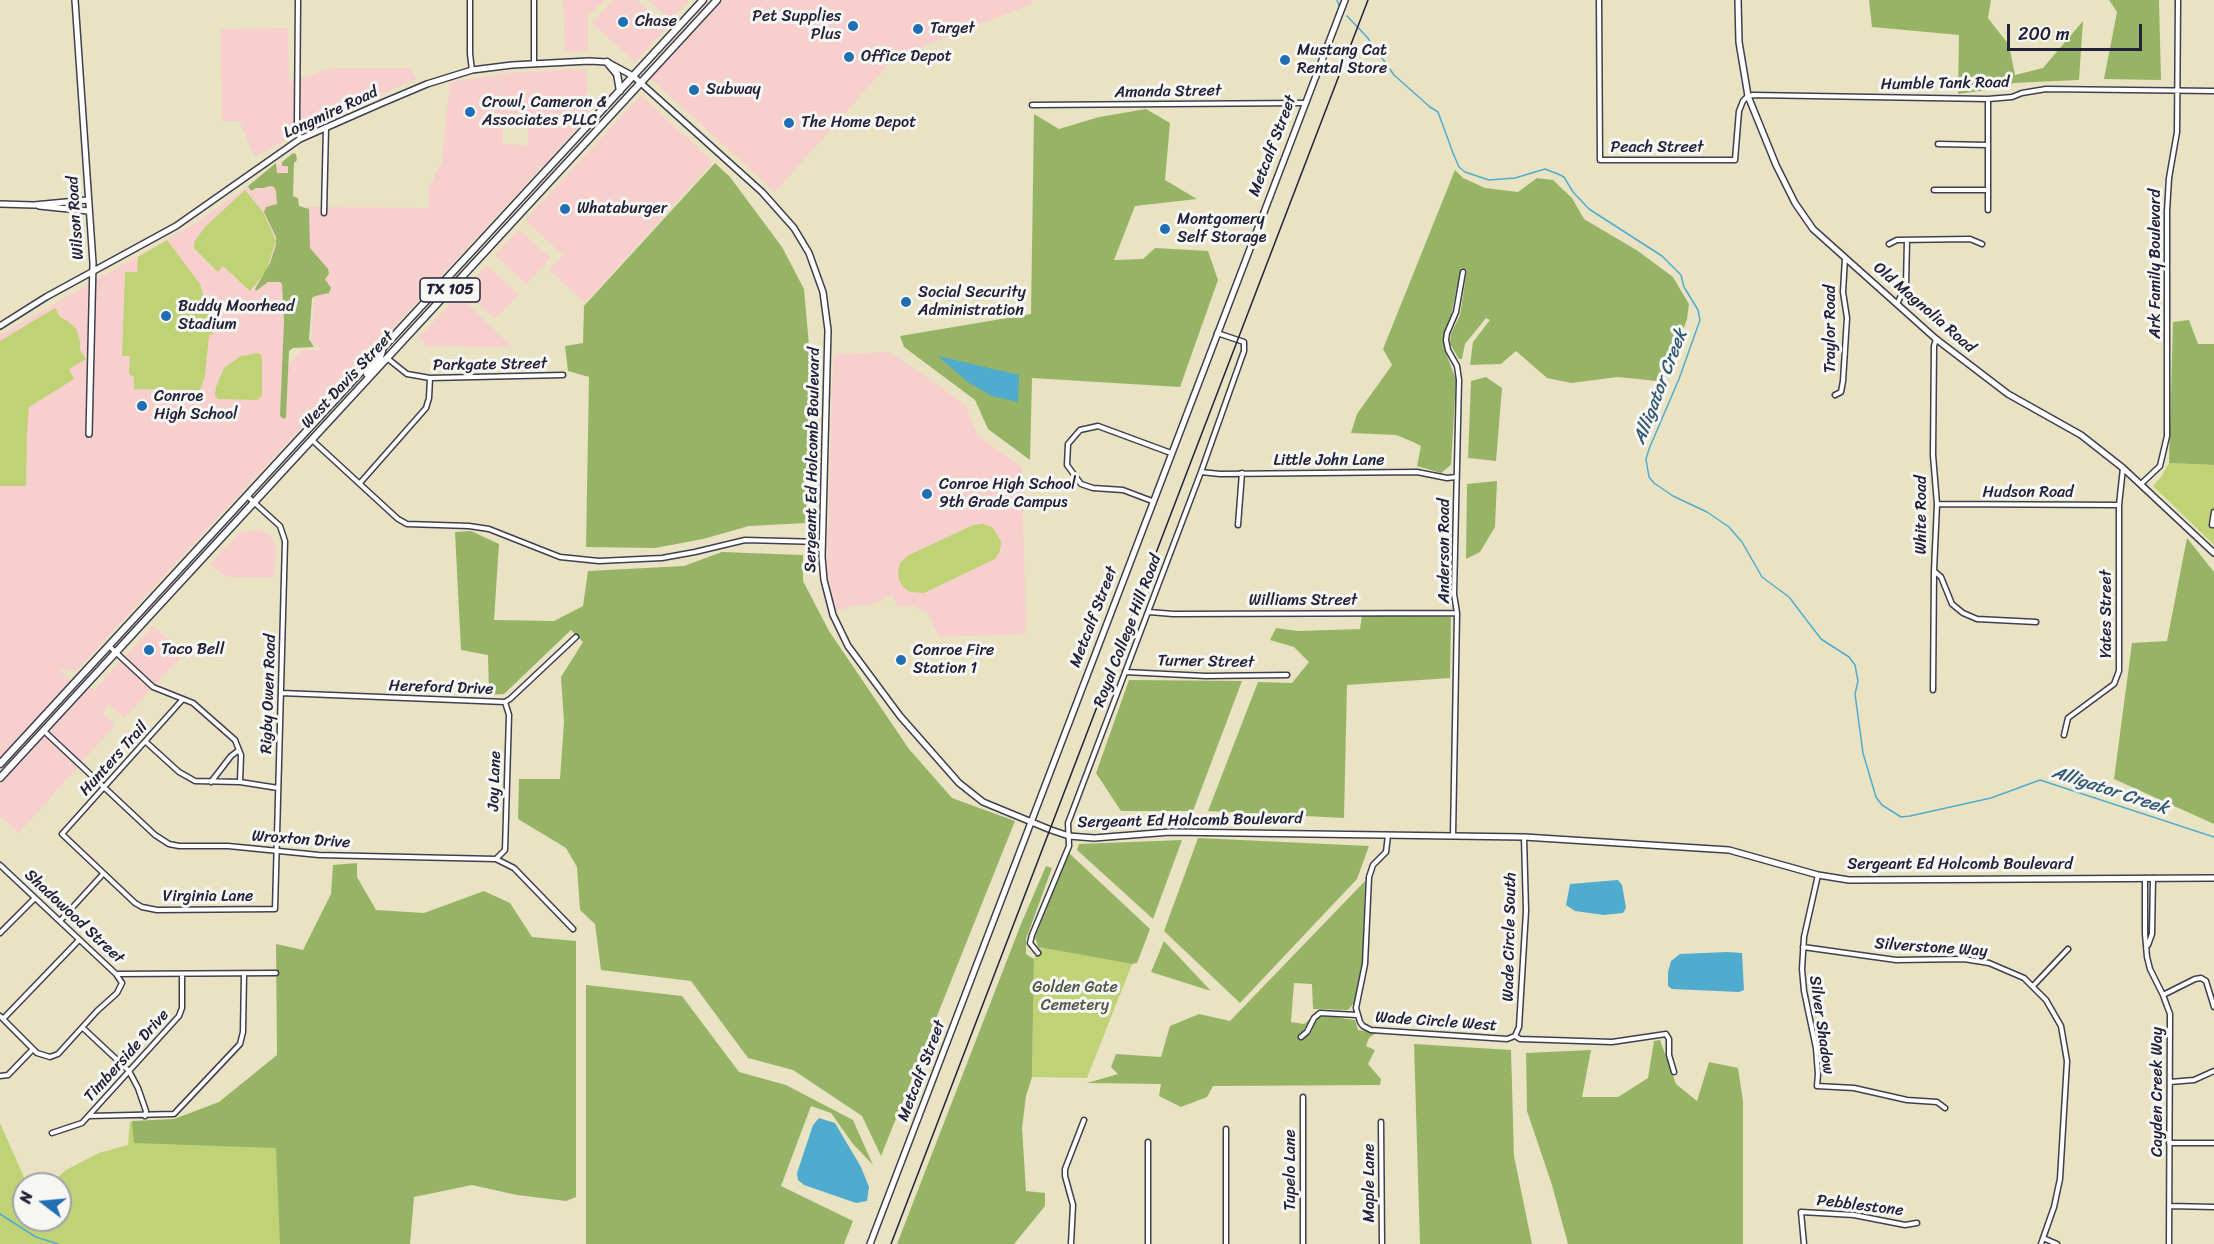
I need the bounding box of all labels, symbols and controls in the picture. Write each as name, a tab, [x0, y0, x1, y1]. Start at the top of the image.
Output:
place label: Pet Supplies Plus	[752, 7, 841, 45]
place label: Chase	[635, 12, 677, 32]
scale bar	[2010, 12, 2145, 50]
marker: Chase	[616, 15, 630, 29]
text: 200 m	[2018, 18, 2070, 50]
marker: Pet Supplies Plus	[846, 19, 860, 33]
place label: Target	[930, 19, 975, 39]
marker: Target	[911, 22, 925, 36]
place label: Mustang Cat Rental Store	[1297, 41, 1387, 79]
place label: Office Depot	[861, 47, 952, 67]
marker: Office Depot	[842, 50, 856, 64]
marker: Mustang Cat Rental Store	[1278, 53, 1292, 67]
street label: Humble Tank Road	[1880, 73, 2010, 95]
place label: Subway	[706, 80, 761, 100]
street label: Amanda Street	[1115, 81, 1221, 103]
street label: Longmire Road	[281, 83, 381, 143]
marker: Subway	[687, 83, 701, 97]
place label: Crowl, Cameron & Associates PLLC	[482, 93, 607, 131]
street label: Metcalf Street	[1245, 93, 1301, 199]
marker: Crowl, Cameron & Associates PLLC	[463, 105, 477, 119]
place label: The Home Depot	[801, 113, 916, 133]
marker: The Home Depot	[782, 116, 796, 130]
street label: Peach Street	[1611, 138, 1703, 158]
street label: Wilson Road	[63, 175, 89, 261]
street label: Ark Family Boulevard	[2146, 189, 2166, 339]
place label: Whataburger	[577, 199, 667, 219]
marker: Whataburger	[558, 202, 572, 216]
place label: Montgomery Self Storage	[1177, 210, 1266, 248]
marker: Montgomery Self Storage	[1158, 222, 1172, 236]
street label: Old Magnolia Road	[1869, 258, 1979, 358]
road number: TX 105	[420, 278, 480, 302]
place label: Social Security Administration	[918, 283, 1026, 321]
street label: Traylor Road	[1821, 285, 1841, 373]
marker: Social Security Administration	[899, 295, 913, 309]
place label: Buddy Moorhead Stadium	[178, 297, 294, 335]
marker: Buddy Moorhead Stadium	[159, 309, 173, 323]
street label: West Davis Street	[298, 327, 398, 433]
water label: Alligator Creek	[1629, 327, 1693, 447]
street label: Sergeant Ed Holcomb Boulevard	[801, 347, 825, 573]
street label: Parkgate Street	[433, 354, 547, 376]
place label: Conroe High School	[154, 387, 238, 425]
marker: Conroe High School	[135, 399, 149, 413]
street label: Little John Lane	[1273, 451, 1385, 471]
place label: Conroe High School 9th Grade Campus	[939, 475, 1076, 513]
street label: White Road	[1912, 476, 1932, 554]
street label: Hudson Road	[1983, 483, 2073, 503]
marker: Conroe High School 9th Grade Campus	[920, 487, 934, 501]
street label: Anderson Road	[1435, 499, 1455, 603]
street label: Royal College Hill Road	[1090, 552, 1166, 710]
street label: Metcalf Street	[1066, 564, 1122, 670]
street label: Yates Street	[2097, 570, 2117, 658]
street label: Williams Street	[1249, 591, 1357, 611]
street label: Rigby Owen Road	[257, 634, 281, 754]
place label: Taco Bell	[161, 640, 224, 660]
place label: Conroe Fire Station 1	[913, 641, 994, 679]
marker: Taco Bell	[142, 643, 156, 657]
street label: Turner Street	[1158, 652, 1254, 672]
marker: Conroe Fire Station 1	[894, 653, 908, 667]
street label: Hereford Drive	[388, 677, 494, 699]
street label: Hunters Trail	[76, 718, 152, 800]
street label: Joy Lane	[484, 750, 506, 812]
water label: Alligator Creek	[2049, 762, 2171, 820]
street label: Sergeant Ed Holcomb Boulevard	[1077, 809, 1303, 833]
street label: Wroxton Drive	[251, 827, 351, 853]
street label: Sergeant Ed Holcomb Boulevard	[1847, 855, 2073, 875]
street label: Shadowood Street	[20, 866, 128, 968]
street label: Wade Circle South	[1499, 872, 1521, 1002]
street label: Virginia Lane	[163, 887, 253, 907]
street label: Silverstone Way	[1874, 934, 1988, 962]
street label: Silver Shadow	[1805, 974, 1837, 1076]
park label: Golden Gate Cemetery	[1032, 978, 1118, 1016]
street label: Timberside Drive	[80, 1006, 174, 1106]
street label: Wade Circle West	[1374, 1008, 1498, 1036]
street label: Metcalf Street	[894, 1018, 950, 1124]
street label: Cayden Creek Way	[2148, 1027, 2168, 1157]
street label: Tupelo Lane	[1281, 1129, 1301, 1211]
street label: Maple Lane	[1360, 1144, 1380, 1222]
north arrow	[12, 1172, 72, 1232]
text: N	[11, 1188, 42, 1207]
street label: Pebblestone	[1816, 1191, 1904, 1221]

